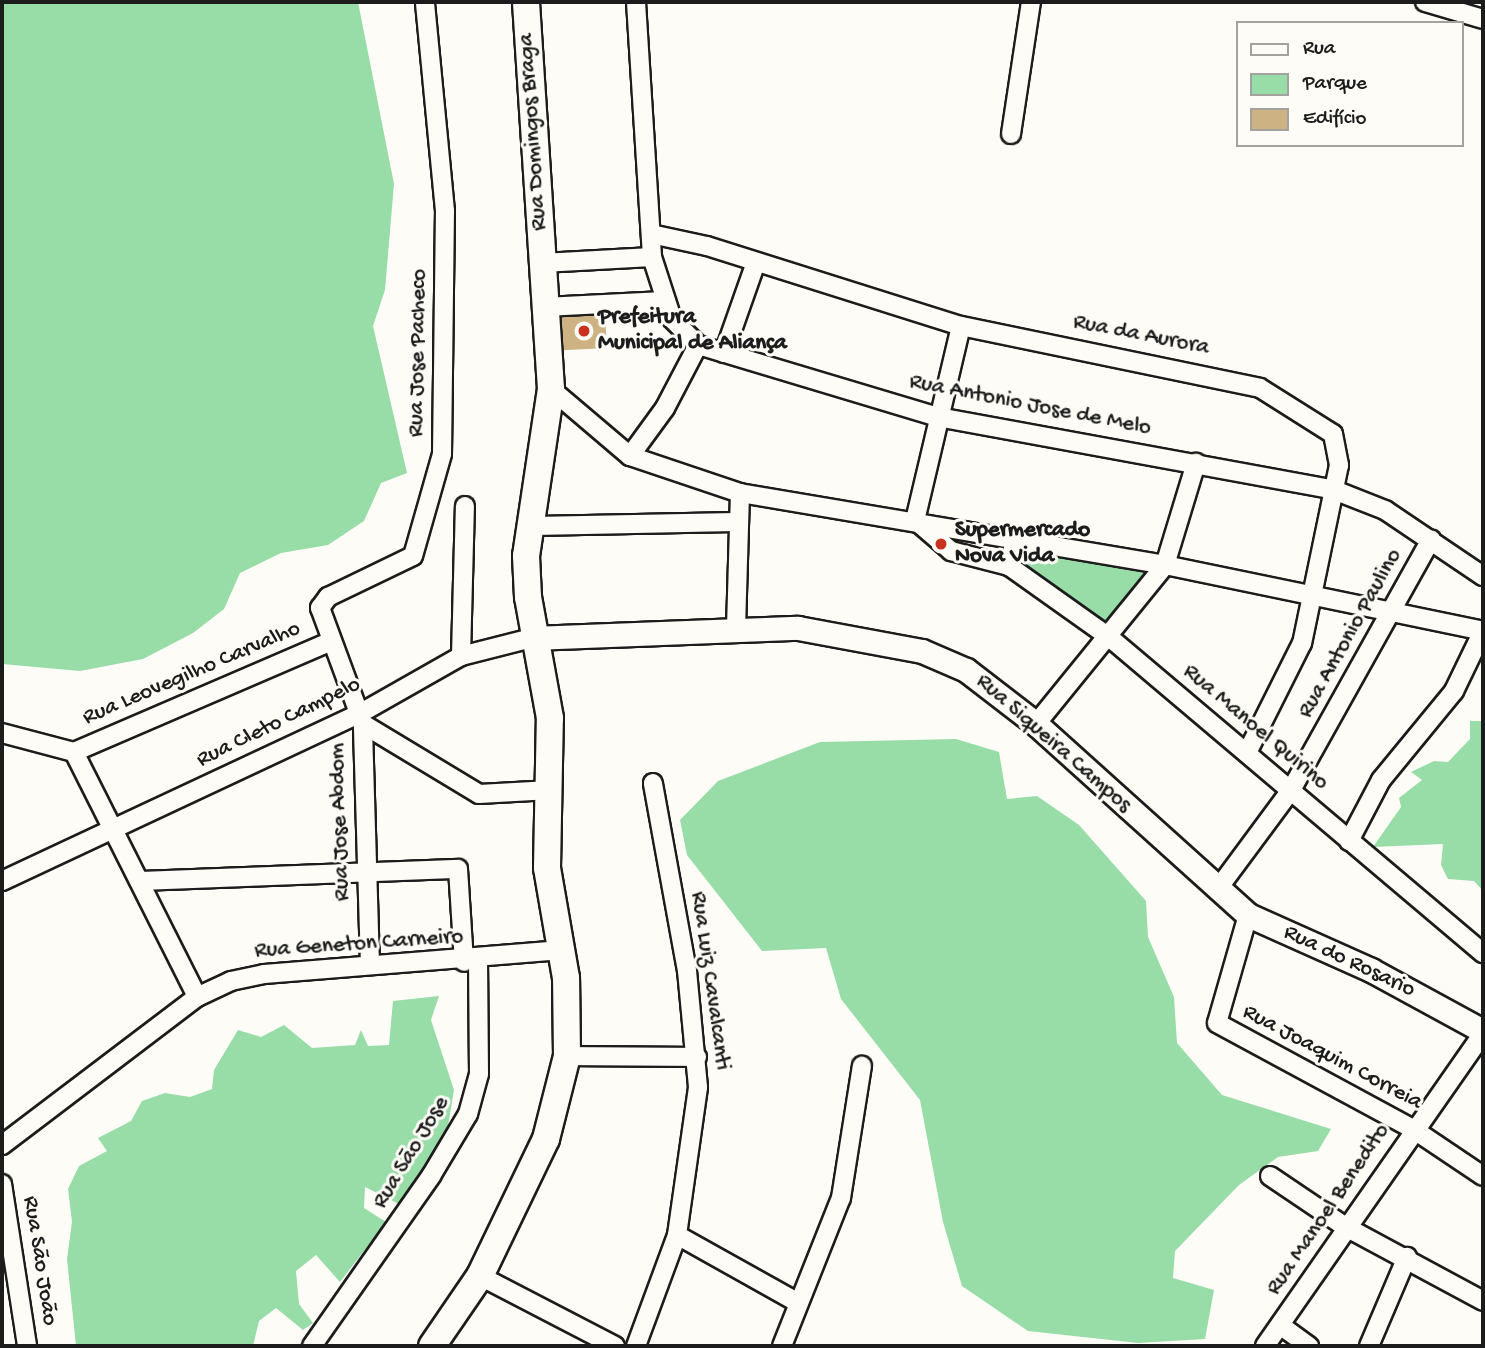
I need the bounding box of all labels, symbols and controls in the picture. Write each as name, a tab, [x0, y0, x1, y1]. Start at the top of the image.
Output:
legend	[1236, 21, 1464, 147]
street label: Rua Domingos Braga	[513, 32, 555, 232]
text: Rua	[1303, 37, 1336, 62]
text: Parque	[1303, 72, 1367, 97]
text: Edifício	[1303, 107, 1367, 132]
street label: Rua Jose Pacheco	[404, 269, 434, 437]
place label: Prefeitura Municipal de Aliança	[598, 304, 787, 358]
street label: Rua da Aurora	[1071, 309, 1211, 363]
marker: Prefeitura Municipal de Aliança	[576, 323, 592, 339]
street label: Rua Antonio Jose de Melo	[907, 369, 1153, 443]
place label: Supermercado Nova Vida	[955, 517, 1090, 571]
marker: Supermercado Nova Vida	[933, 536, 949, 552]
street label: Rua Antonio Paulino	[1293, 545, 1409, 723]
street label: Rua Leovegilho Carvalho	[79, 616, 305, 732]
street label: Rua Manoel Quirino	[1176, 659, 1334, 797]
street label: Rua Siqueira Campos	[969, 669, 1137, 819]
street label: Rua Cleto Campelo	[193, 671, 365, 775]
street label: Rua Jose Abdom	[324, 742, 358, 902]
street label: Rua Luiz Cavalcanti	[683, 890, 735, 1072]
street label: Rua do Rosario	[1279, 919, 1419, 1005]
street label: Rua Geneton Carneiro	[254, 924, 464, 966]
street label: Rua Joaquim Correia	[1237, 999, 1427, 1117]
street label: Rua São Jose	[368, 1092, 456, 1214]
street label: Rua Manoel Benedito	[1261, 1119, 1397, 1301]
street label: Rua São João	[15, 1194, 63, 1328]

